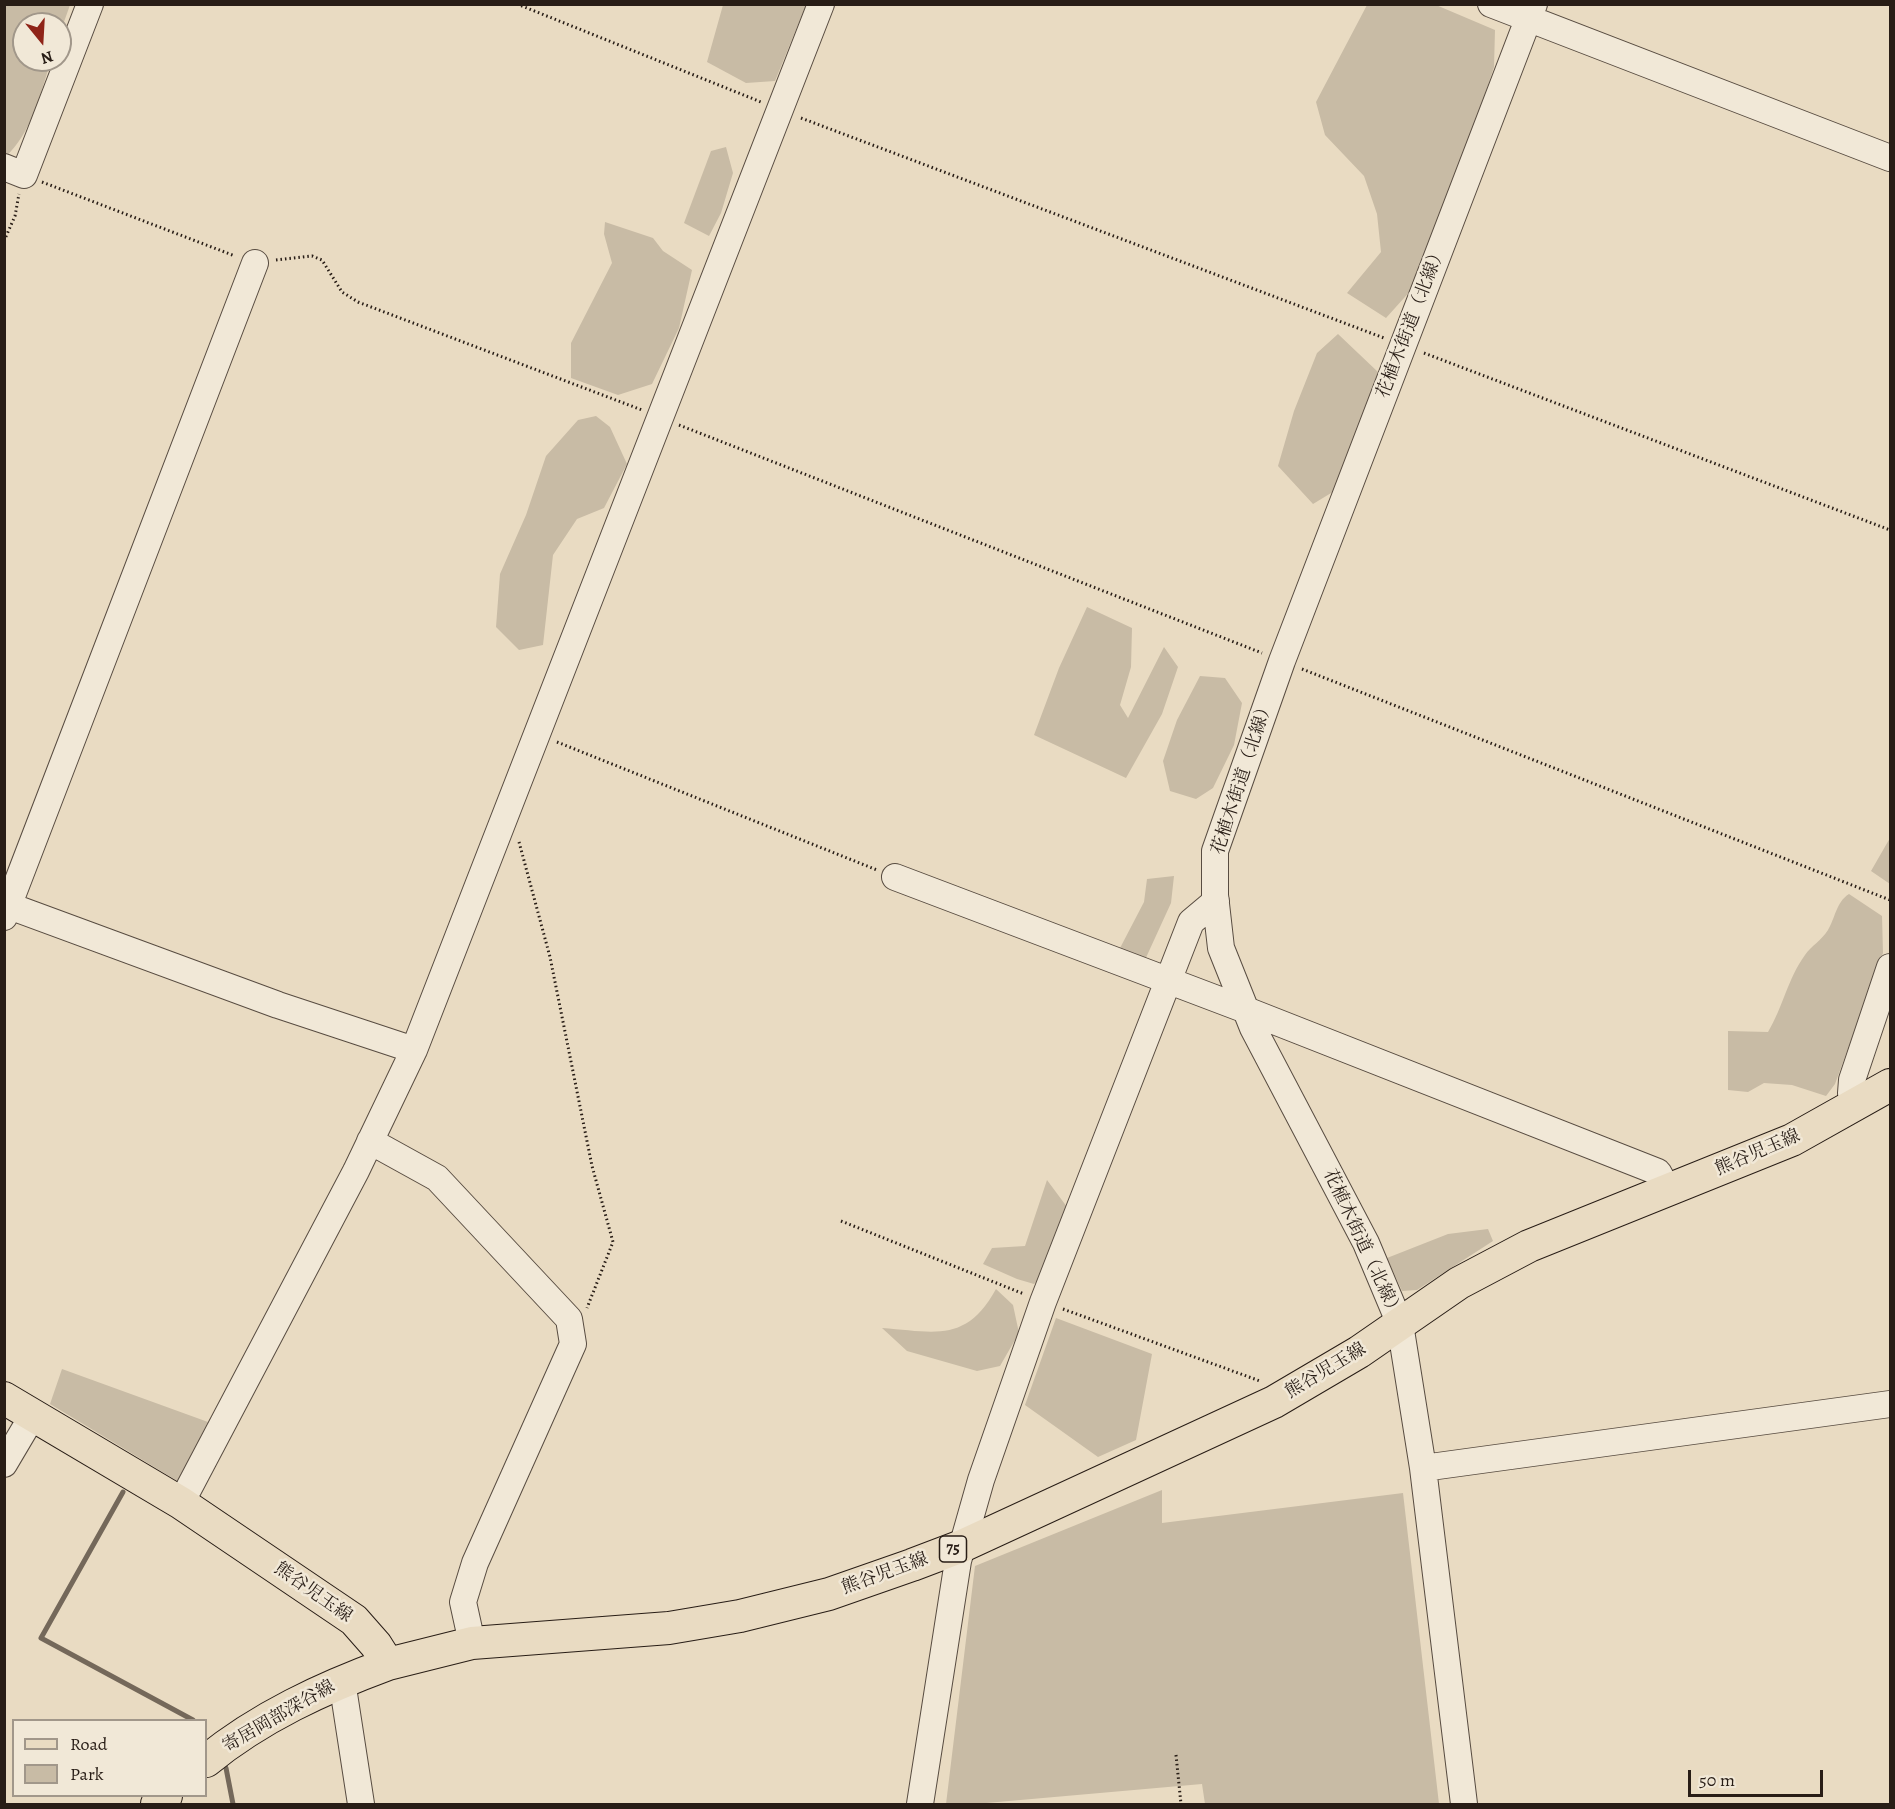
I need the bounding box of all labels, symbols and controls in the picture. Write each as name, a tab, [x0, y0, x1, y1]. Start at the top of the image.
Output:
north arrow	[12, 12, 72, 72]
text: N	[38, 45, 56, 69]
street label: 花植木街道（北線）	[1373, 243, 1451, 401]
street label: 花植木街道（北線）	[1208, 697, 1278, 857]
street label: 熊谷児玉線	[1712, 1125, 1804, 1181]
street label: 花植木街道（北線）	[1318, 1166, 1406, 1322]
street label: 熊谷児玉線	[1282, 1339, 1370, 1403]
road number: 75	[940, 1536, 966, 1562]
street label: 熊谷児玉線	[839, 1548, 931, 1600]
street label: 熊谷児玉線	[270, 1558, 356, 1628]
street label: 寄居岡部深谷線	[219, 1676, 339, 1758]
legend	[12, 1719, 207, 1797]
text: Road	[70, 1732, 107, 1756]
scale bar	[1691, 1758, 1826, 1796]
text: Park	[70, 1762, 104, 1786]
text: 50 m	[1699, 1768, 1735, 1792]

